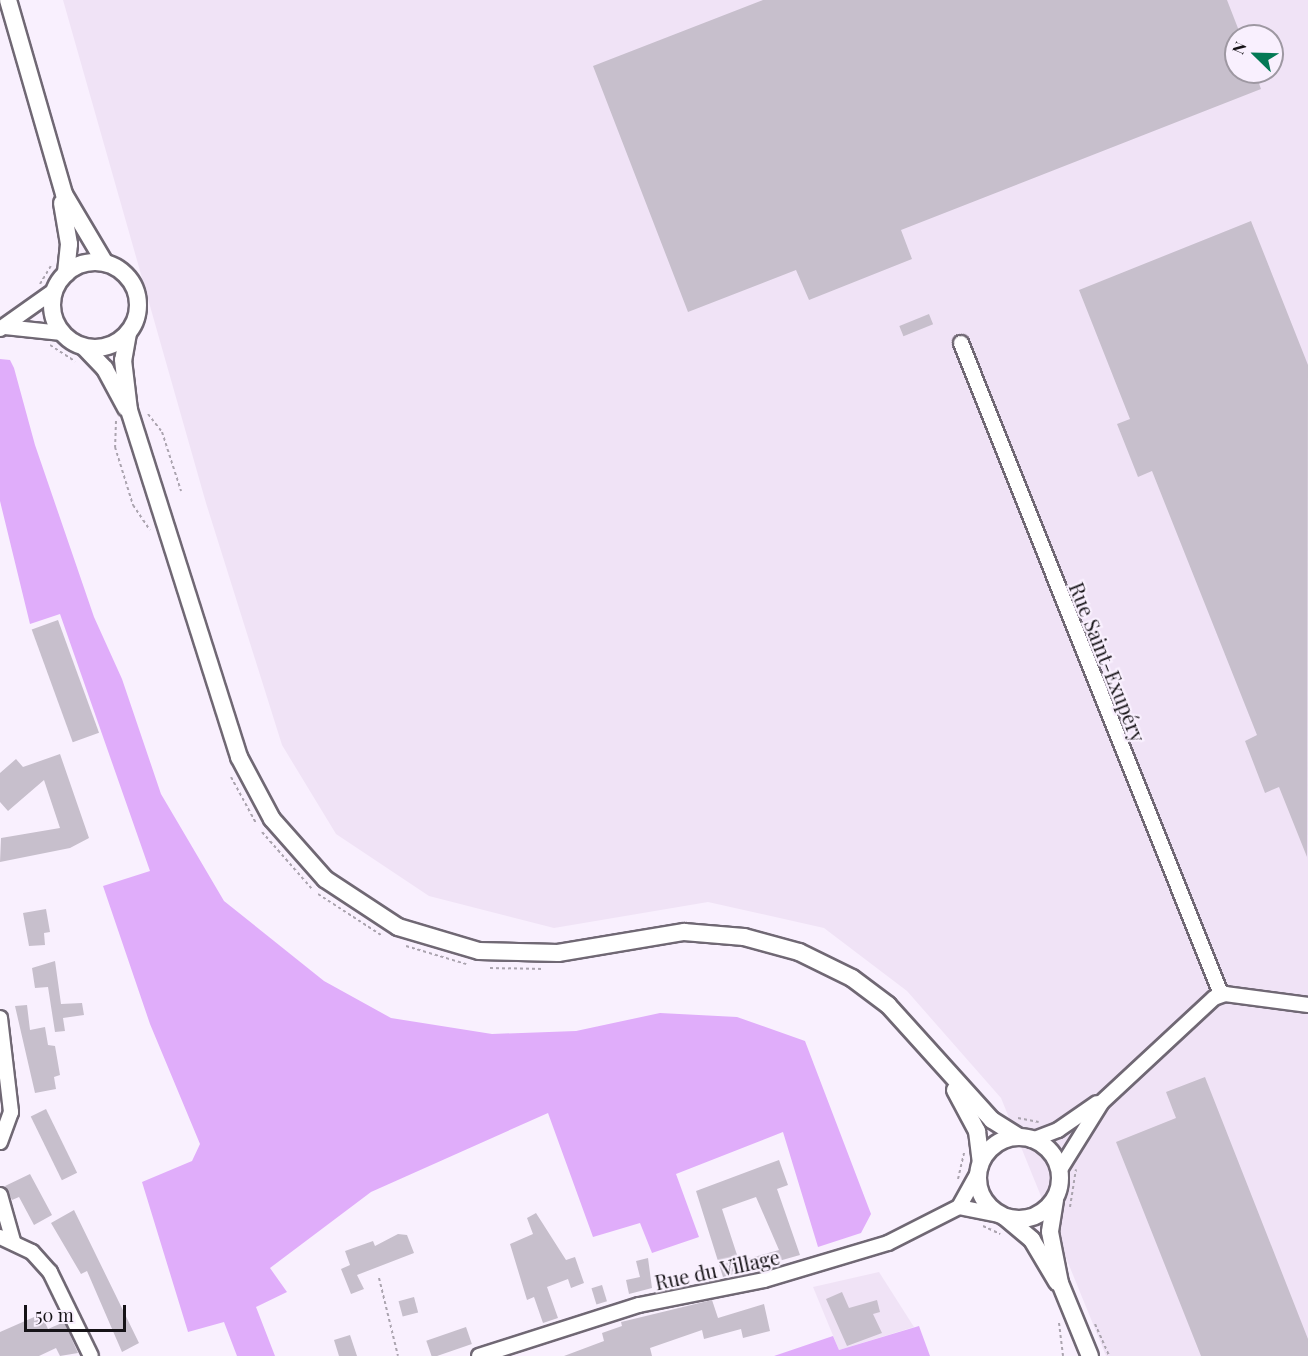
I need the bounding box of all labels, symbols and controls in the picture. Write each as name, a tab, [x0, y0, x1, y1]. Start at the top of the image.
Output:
north arrow	[1224, 24, 1284, 84]
text: N	[1227, 38, 1251, 57]
street label: Rue Saint-Exupéry	[1065, 579, 1151, 745]
street label: Rue du Village	[652, 1244, 782, 1294]
scale bar	[27, 1293, 129, 1331]
text: 50 m	[35, 1303, 74, 1327]

